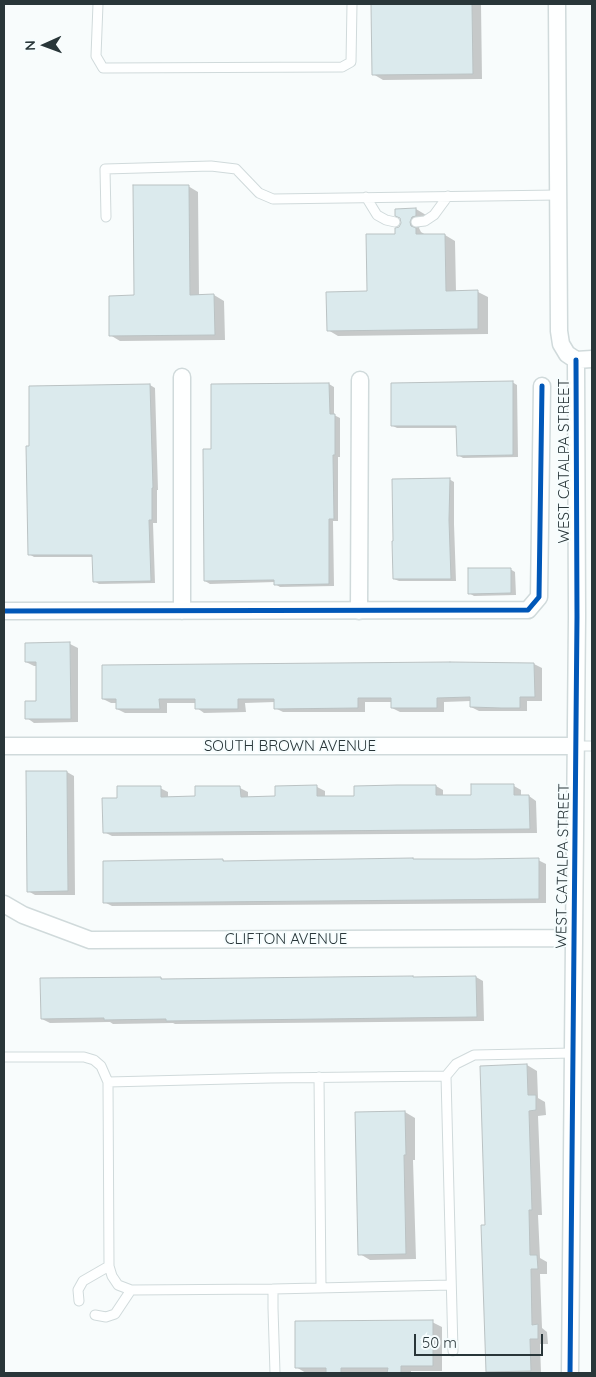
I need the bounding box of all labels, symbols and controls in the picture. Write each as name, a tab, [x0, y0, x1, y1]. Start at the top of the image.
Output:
north arrow	[20, 20, 70, 70]
text: N	[21, 40, 39, 51]
street label: WEST CATALPA STREET	[555, 378, 573, 544]
street label: SOUTH BROWN AVENUE	[204, 737, 376, 755]
street label: WEST CATALPA STREET	[553, 783, 573, 949]
street label: CLIFTON AVENUE	[225, 930, 347, 948]
scale bar	[416, 1324, 545, 1356]
text: 50 m	[422, 1333, 457, 1352]

